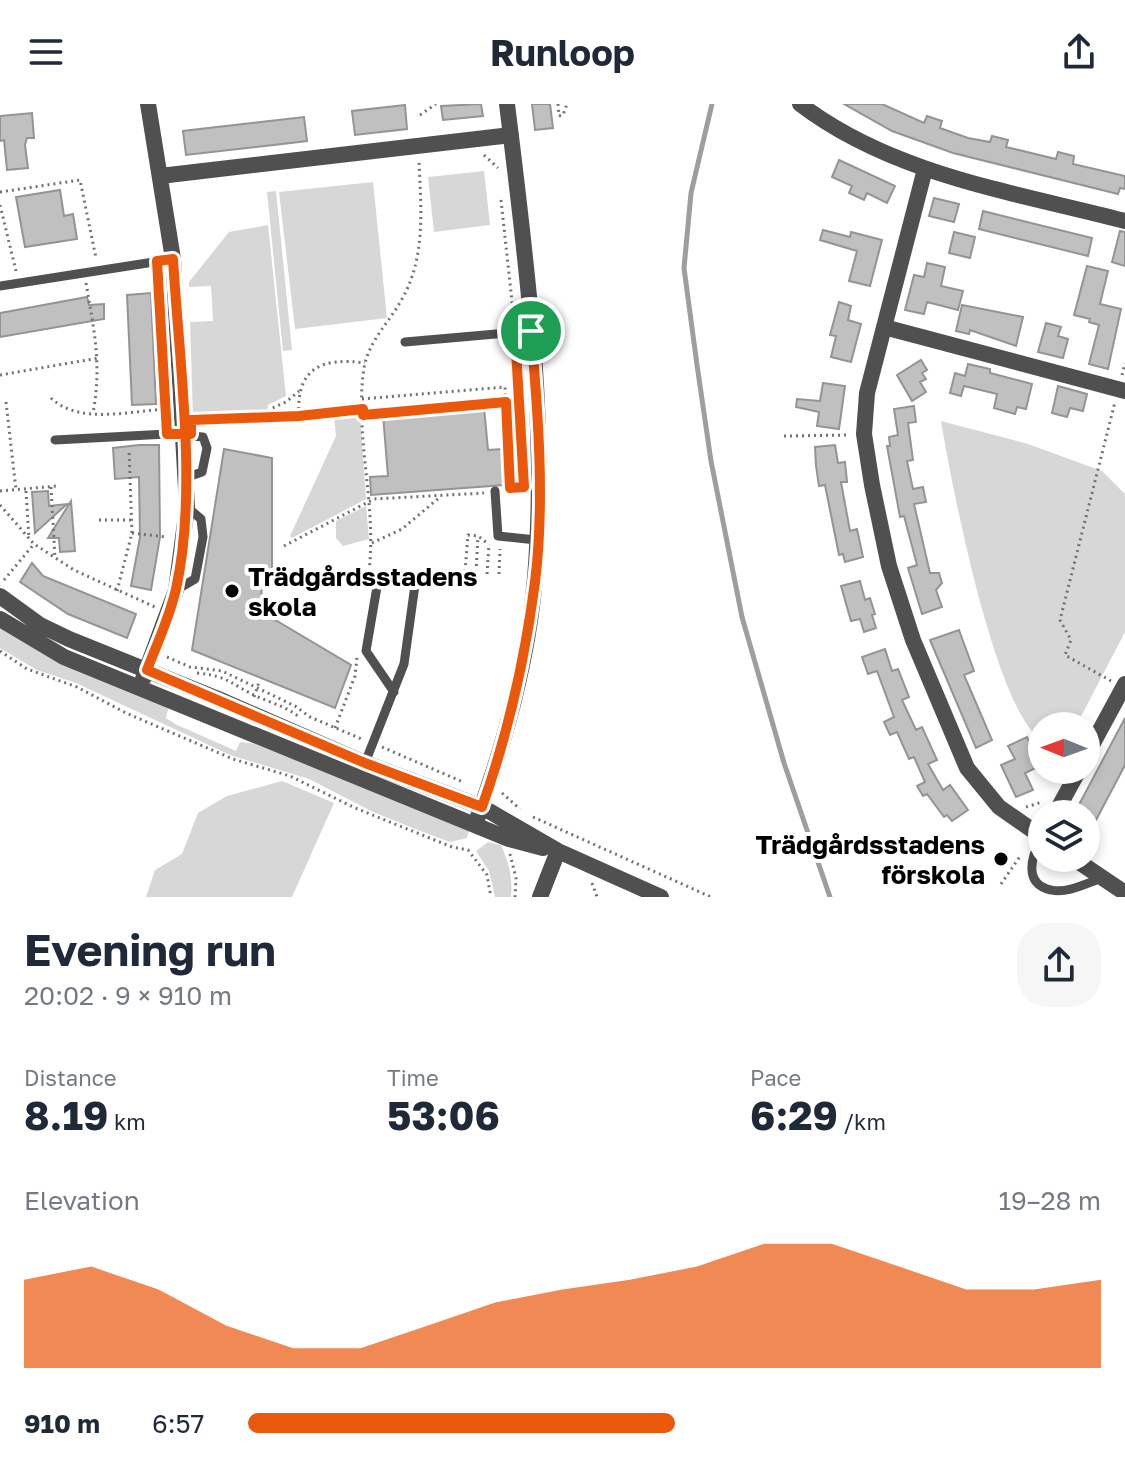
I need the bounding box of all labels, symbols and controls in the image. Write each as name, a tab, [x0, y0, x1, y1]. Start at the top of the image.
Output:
icon: menu	[24, 30, 68, 74]
icon: share	[1057, 30, 1101, 74]
text: Runloop	[490, 31, 635, 74]
pin	[497, 297, 565, 365]
icon: arrive	[509, 309, 553, 353]
place label: Trädgårdsstadens skola	[248, 561, 478, 622]
marker: Trädgårdsstadens skola	[223, 582, 241, 600]
north arrow	[1028, 712, 1100, 784]
map controls	[1028, 712, 1100, 872]
button: layers	[1028, 800, 1100, 872]
place label: Trädgårdsstadens förskola	[755, 829, 985, 890]
marker: Trädgårdsstadens förskola	[992, 850, 1010, 868]
text: Evening run	[24, 923, 276, 976]
button: share	[1017, 923, 1101, 1007]
text: 20:02 · 9 × 910 m	[24, 980, 232, 1011]
text: Distance	[24, 1064, 116, 1091]
text: Time	[387, 1064, 439, 1091]
text: Pace	[750, 1064, 801, 1091]
text: 8.19	[24, 1091, 108, 1139]
text: 53:06	[387, 1091, 500, 1139]
text: 6:29	[750, 1091, 838, 1139]
text: km	[108, 1108, 146, 1135]
text: /km	[838, 1108, 886, 1135]
text: Elevation	[24, 1185, 140, 1216]
text: 19–28 m	[998, 1185, 1101, 1216]
text: 910 m	[24, 1408, 100, 1439]
text: 6:57	[152, 1408, 204, 1439]

